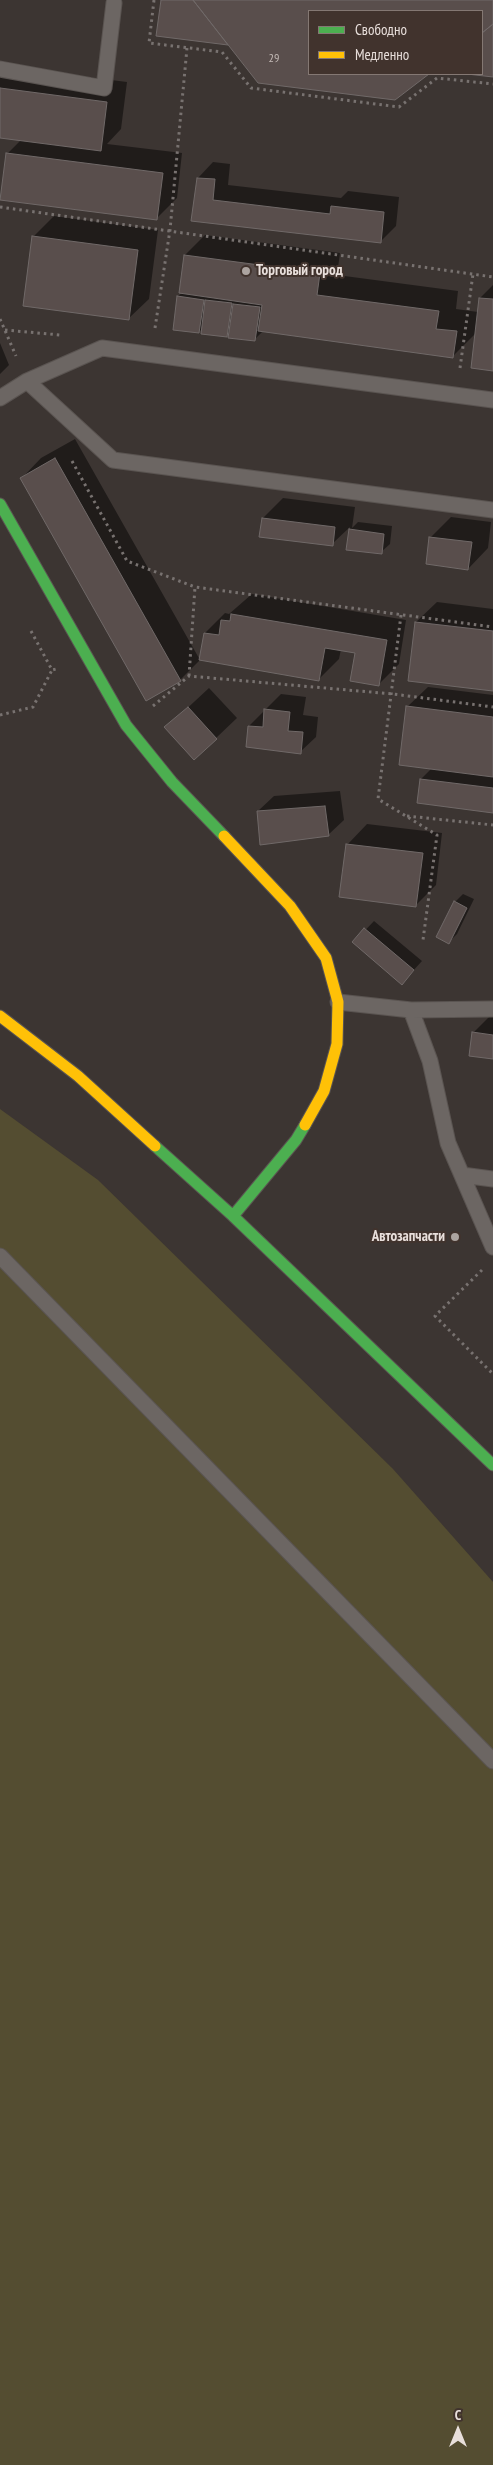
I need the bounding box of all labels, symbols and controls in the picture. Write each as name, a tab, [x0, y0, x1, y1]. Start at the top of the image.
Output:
legend	[308, 10, 483, 75]
text: Свободно	[355, 20, 407, 39]
text: Медленно	[355, 45, 409, 64]
house number: 29	[269, 52, 279, 66]
place label: Торговый город	[256, 262, 343, 280]
marker: Торговый город	[240, 265, 252, 277]
place label: Автозапчасти	[372, 1228, 445, 1246]
marker: Автозапчасти	[449, 1231, 461, 1243]
north arrow	[433, 2405, 483, 2455]
text: С	[455, 2406, 461, 2424]

